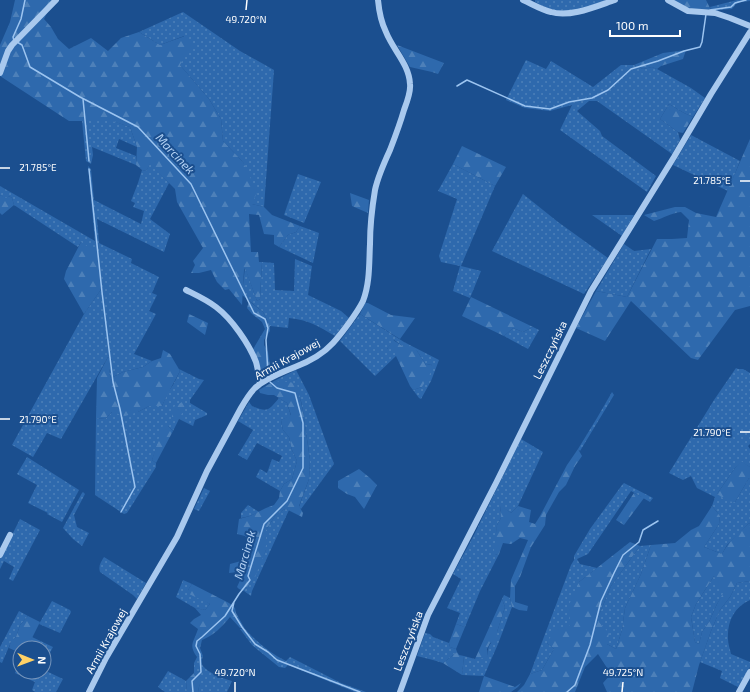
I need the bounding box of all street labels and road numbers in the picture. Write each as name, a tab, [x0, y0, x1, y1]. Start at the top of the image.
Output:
street label: Leszczyńska	[530, 319, 569, 381]
street label: Armii Krajowej	[252, 335, 322, 383]
street label: Armii Krajowej	[82, 606, 130, 676]
street label: Leszczyńska	[390, 609, 425, 673]

